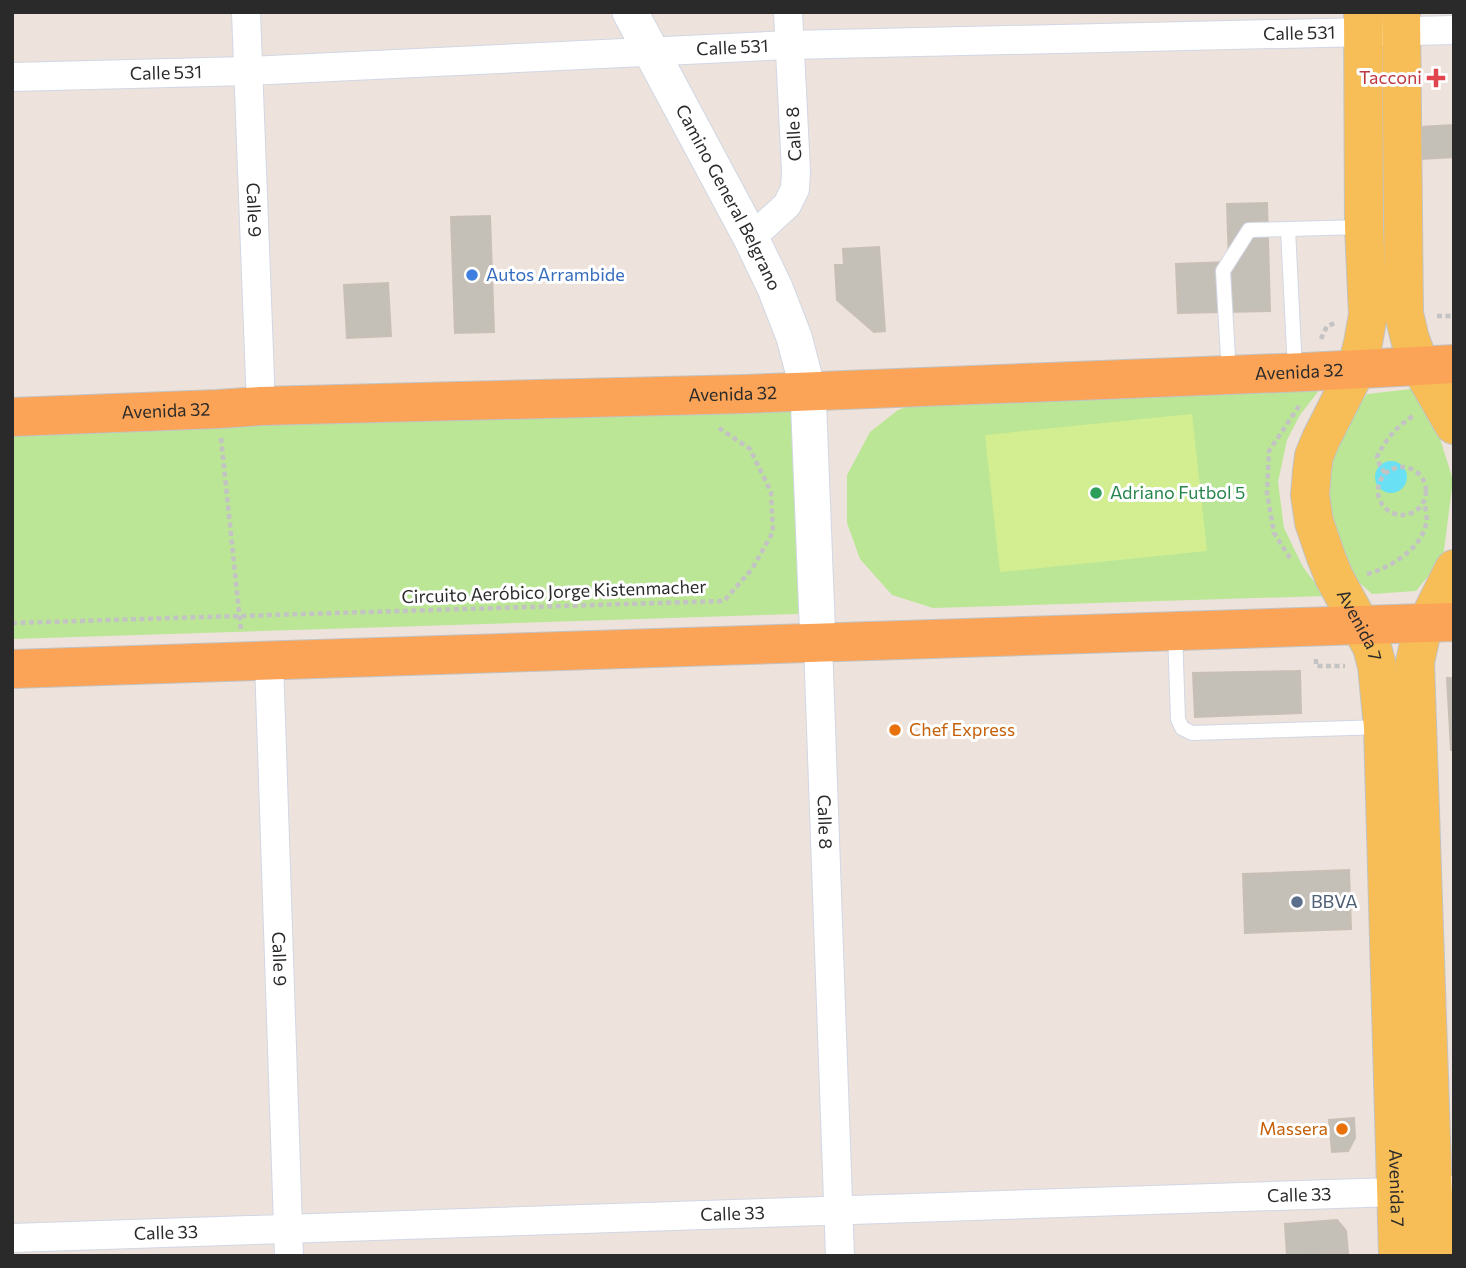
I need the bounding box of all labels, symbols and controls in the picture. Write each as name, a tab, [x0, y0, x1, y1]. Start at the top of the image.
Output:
street label: Calle 531	[1263, 21, 1335, 44]
street label: Calle 531	[696, 34, 769, 59]
street label: Calle 531	[130, 60, 202, 84]
place label: Tacconi	[1359, 66, 1422, 88]
marker: Tacconi	[1428, 70, 1444, 86]
street label: Camino General Belgrano	[672, 100, 786, 294]
street label: Calle 8	[781, 106, 805, 162]
street label: Calle 9	[242, 182, 267, 238]
place label: Autos Arrambide	[486, 263, 625, 285]
marker: Autos Arrambide	[464, 267, 480, 283]
street label: Avenida 32	[1254, 358, 1344, 384]
street label: Avenida 32	[688, 381, 777, 405]
street label: Avenida 32	[121, 397, 211, 423]
place label: Adriano Futbol 5	[1110, 481, 1245, 503]
marker: Adriano Futbol 5	[1088, 485, 1104, 501]
street label: Circuito Aeróbico Jorge Kistenmacher	[401, 575, 707, 607]
street label: Avenida 7	[1333, 585, 1387, 663]
place label: Chef Express	[909, 718, 1015, 740]
marker: Chef Express	[887, 722, 903, 738]
street label: Calle 8	[813, 794, 837, 850]
place label: BBVA	[1311, 890, 1358, 912]
marker: BBVA	[1289, 894, 1305, 910]
street label: Calle 9	[268, 931, 292, 987]
place label: Massera	[1259, 1117, 1328, 1139]
marker: Massera	[1334, 1121, 1350, 1137]
street label: Avenida 7	[1385, 1149, 1409, 1227]
street label: Calle 33	[1267, 1182, 1332, 1206]
street label: Calle 33	[700, 1201, 765, 1225]
street label: Calle 33	[133, 1220, 198, 1244]

